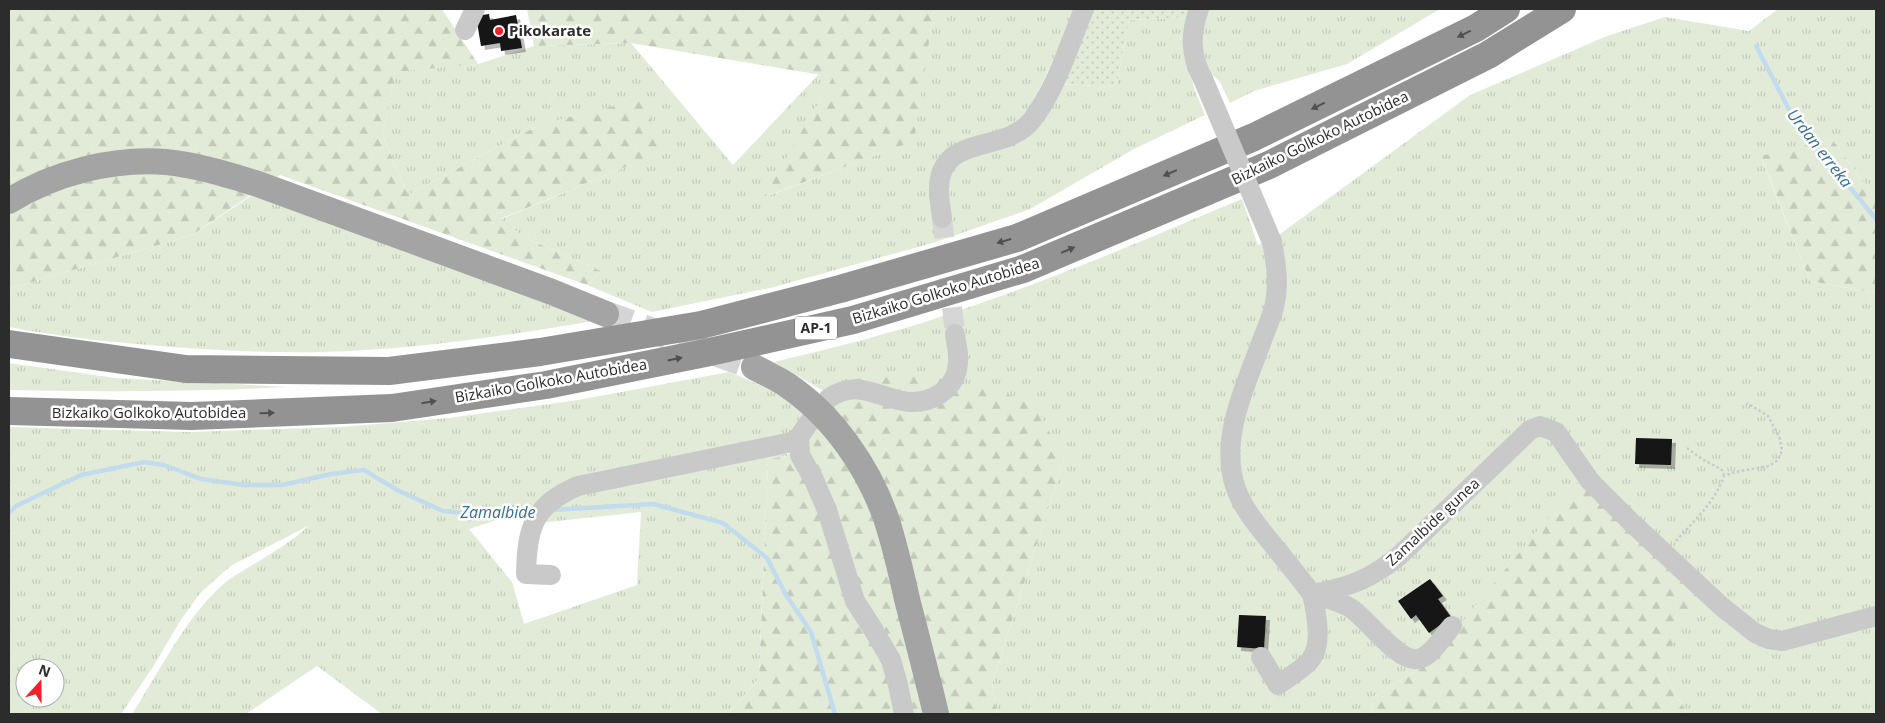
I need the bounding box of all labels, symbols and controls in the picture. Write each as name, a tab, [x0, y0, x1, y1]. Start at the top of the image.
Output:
place label: Pikokarate	[509, 20, 591, 40]
marker: Pikokarate	[493, 25, 505, 37]
one-way arrow	[1457, 30, 1471, 38]
street label: Bizkaiko Golkoko Autobidea	[1228, 85, 1411, 189]
one-way arrow	[1311, 102, 1325, 110]
water label: Urdan erreka	[1782, 104, 1858, 192]
one-way arrow	[1163, 169, 1177, 177]
one-way arrow	[996, 238, 1011, 246]
one-way arrow	[1060, 246, 1075, 254]
street label: Bizkaiko Golkoko Autobidea	[850, 252, 1042, 328]
road number: AP-1	[795, 316, 837, 339]
street label: Bizkaiko Golkoko Autobidea	[453, 353, 648, 407]
one-way arrow	[668, 355, 683, 363]
one-way arrow	[422, 398, 438, 406]
street label: Bizkaiko Golkoko Autobidea	[52, 402, 246, 422]
one-way arrow	[260, 409, 276, 417]
street label: Zamalbide gunea	[1381, 473, 1483, 570]
water label: Zamalbide	[459, 501, 536, 523]
north arrow	[15, 658, 65, 708]
text: N	[36, 659, 54, 681]

